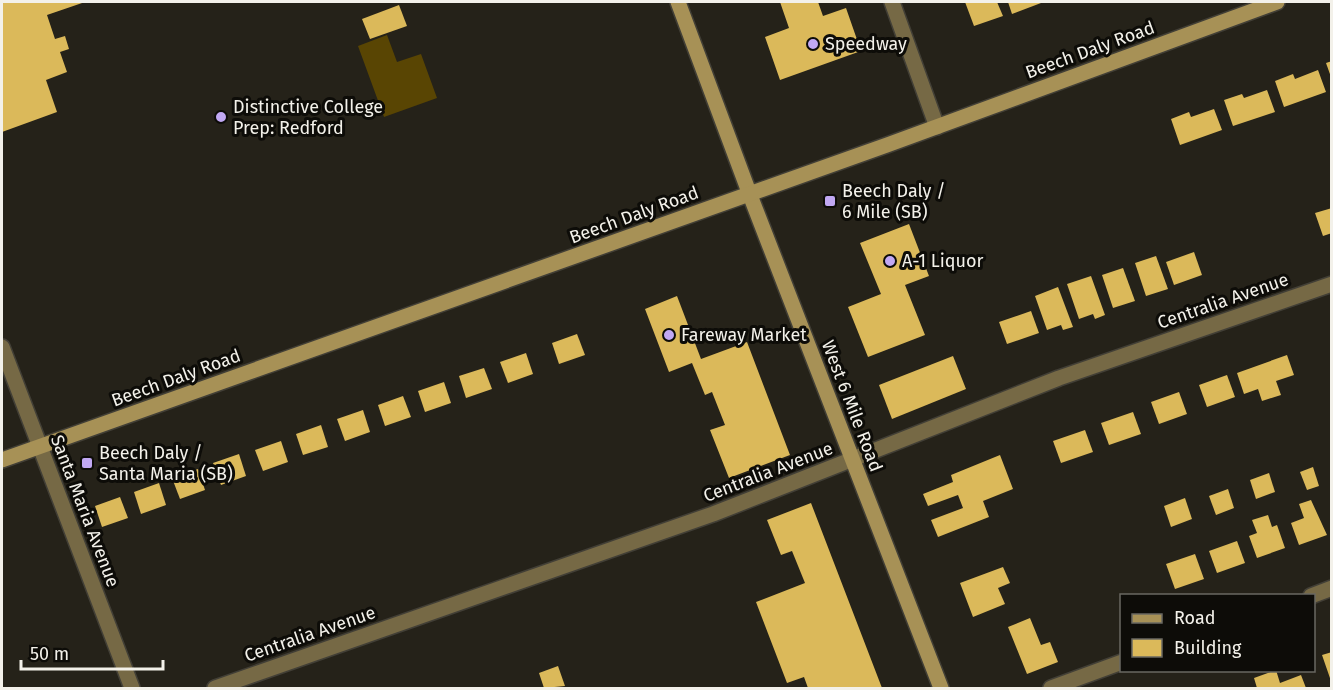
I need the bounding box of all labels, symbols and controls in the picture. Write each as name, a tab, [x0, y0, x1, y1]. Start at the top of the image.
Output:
street label: Beech Daly Road	[1022, 16, 1158, 84]
place label: Speedway	[825, 33, 907, 55]
marker: Speedway	[806, 37, 820, 51]
place label: Distinctive College Prep: Redford	[233, 96, 383, 139]
marker: Distinctive College Prep: Redford	[214, 110, 228, 124]
place label: Beech Daly / 6 Mile (SB)	[842, 180, 946, 223]
street label: Beech Daly Road	[566, 181, 702, 249]
marker: Beech Daly / 6 Mile (SB)	[823, 194, 837, 208]
place label: A-1 Liquor	[902, 250, 983, 272]
marker: A-1 Liquor	[883, 254, 897, 268]
street label: Centralia Avenue	[1155, 268, 1291, 334]
place label: Fareway Market	[681, 324, 807, 346]
marker: Fareway Market	[662, 328, 676, 342]
street label: West 6 Mile Road	[817, 337, 887, 475]
street label: Beech Daly Road	[108, 344, 244, 412]
street label: Santa Maria Avenue	[46, 432, 124, 590]
street label: Centralia Avenue	[700, 437, 836, 507]
place label: Beech Daly / Santa Maria (SB)	[99, 442, 233, 485]
marker: Beech Daly / Santa Maria (SB)	[80, 456, 94, 470]
legend	[1120, 594, 1315, 672]
street label: Centralia Avenue	[242, 601, 378, 667]
text: Road	[1174, 607, 1216, 629]
scale bar	[21, 633, 164, 671]
text: Building	[1174, 637, 1242, 659]
text: 50 m	[30, 643, 69, 665]

